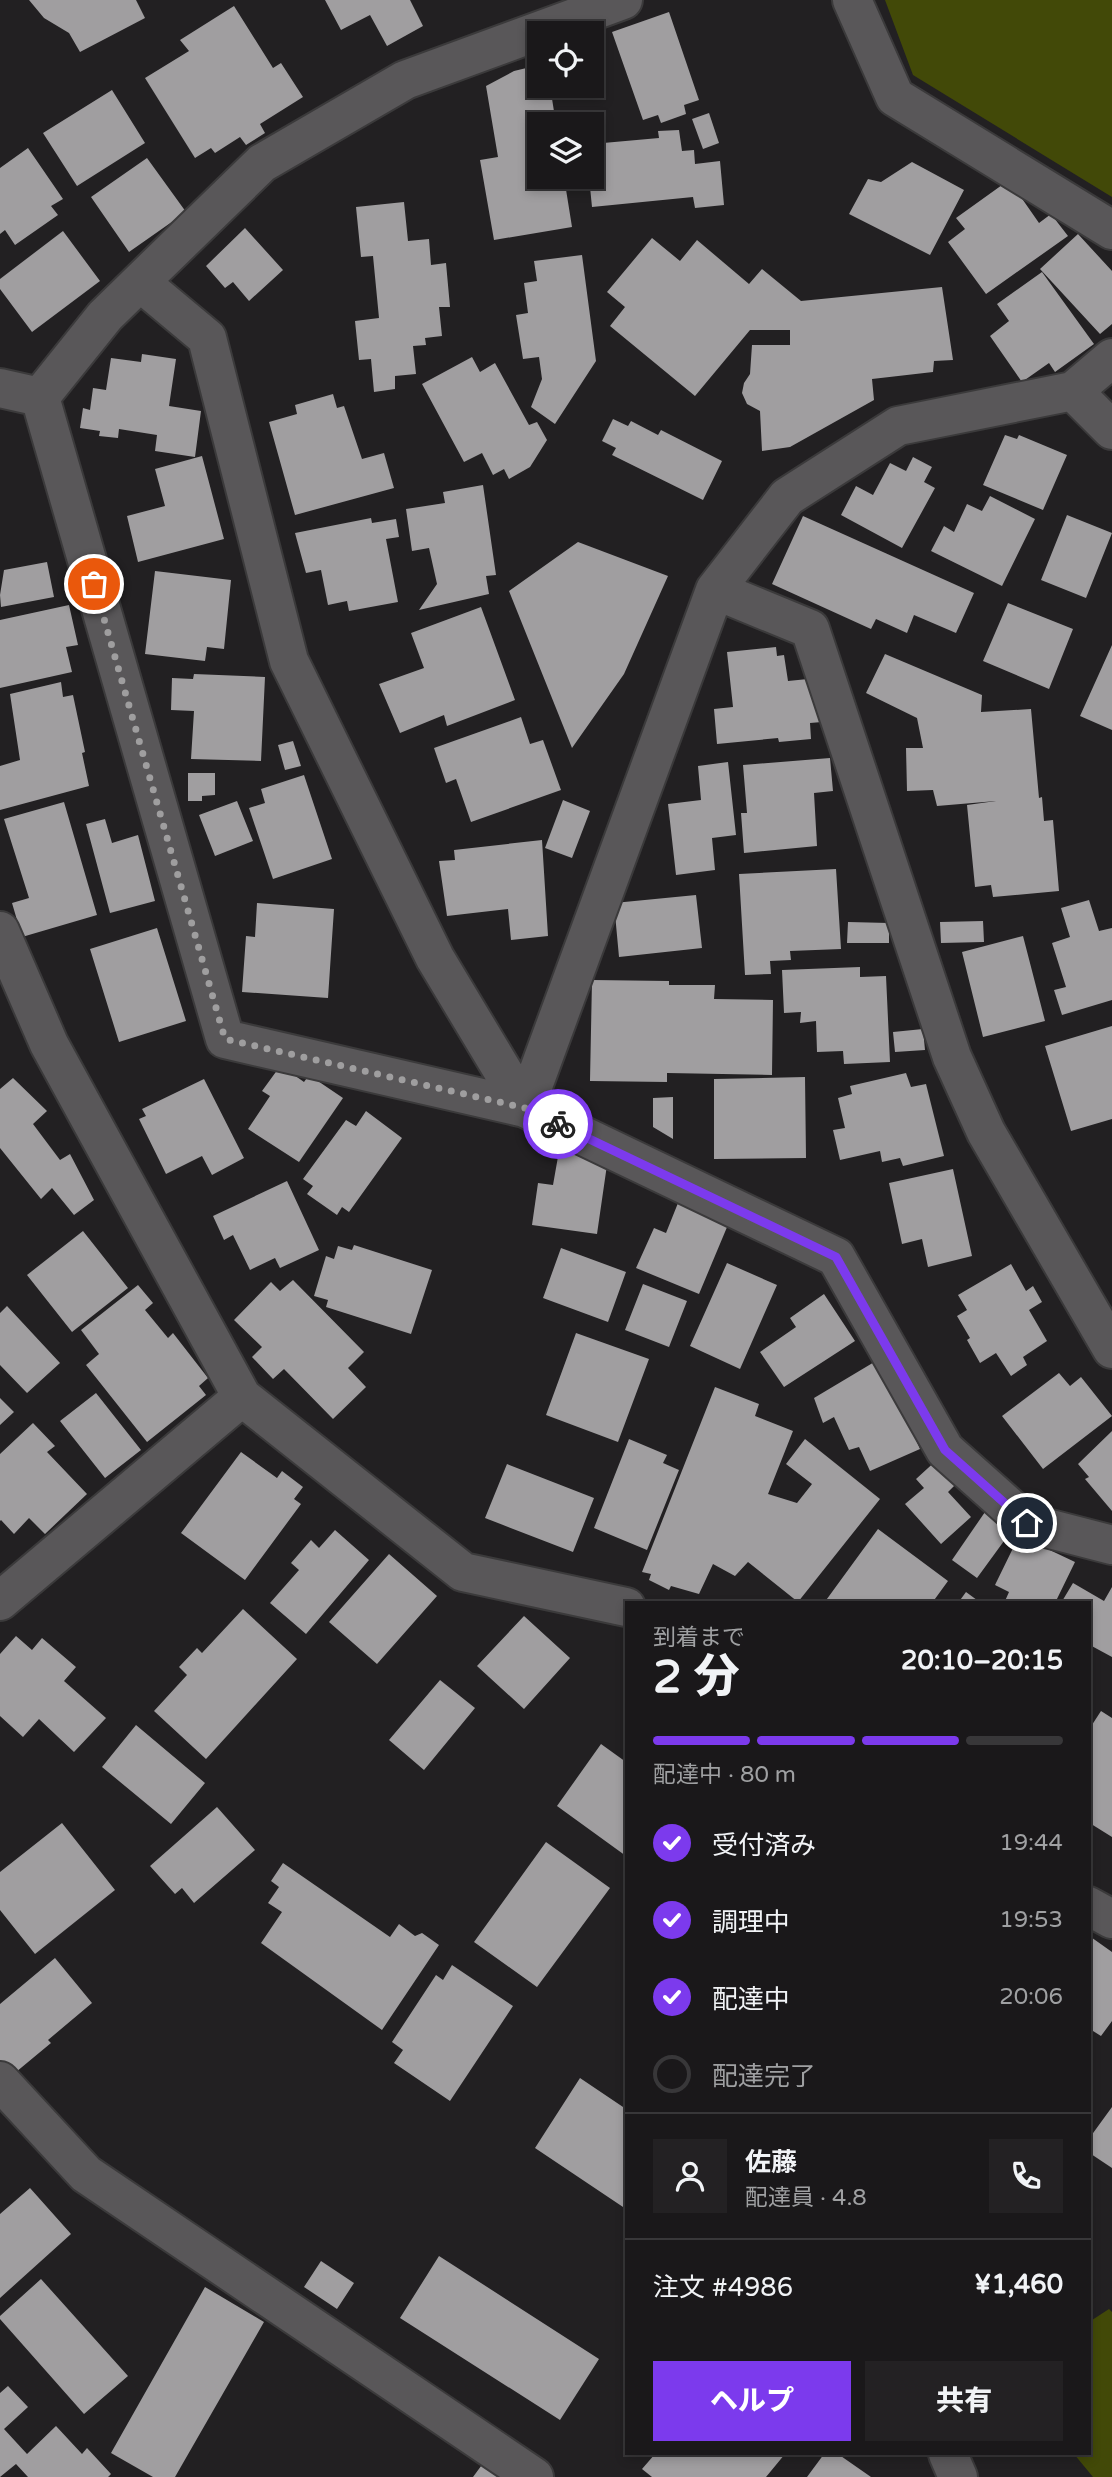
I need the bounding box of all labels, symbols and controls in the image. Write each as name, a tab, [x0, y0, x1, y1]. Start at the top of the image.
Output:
map controls	[527, 21, 604, 189]
button: locate	[527, 21, 604, 98]
button: layers	[527, 112, 604, 189]
pin	[64, 554, 124, 614]
icon: bag	[75, 565, 113, 603]
courier	[523, 1089, 593, 1159]
icon: bike	[539, 1105, 577, 1143]
pin	[997, 1493, 1057, 1553]
icon: home	[1008, 1504, 1046, 1542]
text: 到着まで	[653, 1624, 745, 1652]
text: 20:10–20:15	[901, 1645, 1063, 1676]
text: 2 分	[653, 1650, 740, 1705]
text: 配達中 · 80 m	[653, 1761, 796, 1789]
icon: check	[653, 1824, 691, 1862]
text: 19:44	[999, 1829, 1063, 1857]
text: 受付済み	[712, 1830, 816, 1861]
icon: check	[653, 1901, 691, 1939]
text: 19:53	[999, 1906, 1063, 1934]
text: 調理中	[712, 1907, 790, 1938]
icon: check	[653, 1978, 691, 2016]
text: 20:06	[999, 1983, 1063, 2011]
text: 配達中	[712, 1984, 790, 2015]
text: 配達完了	[712, 2061, 816, 2092]
button: person	[653, 2139, 727, 2213]
button: phone	[989, 2139, 1063, 2213]
text: 佐藤	[745, 2147, 797, 2178]
text: 配達員 · 4.8	[745, 2184, 867, 2212]
text: ¥1,460	[974, 2269, 1063, 2300]
text: 注文 #4986	[653, 2272, 793, 2303]
button: ヘルプ	[653, 2361, 851, 2441]
button: 共有	[865, 2361, 1063, 2441]

